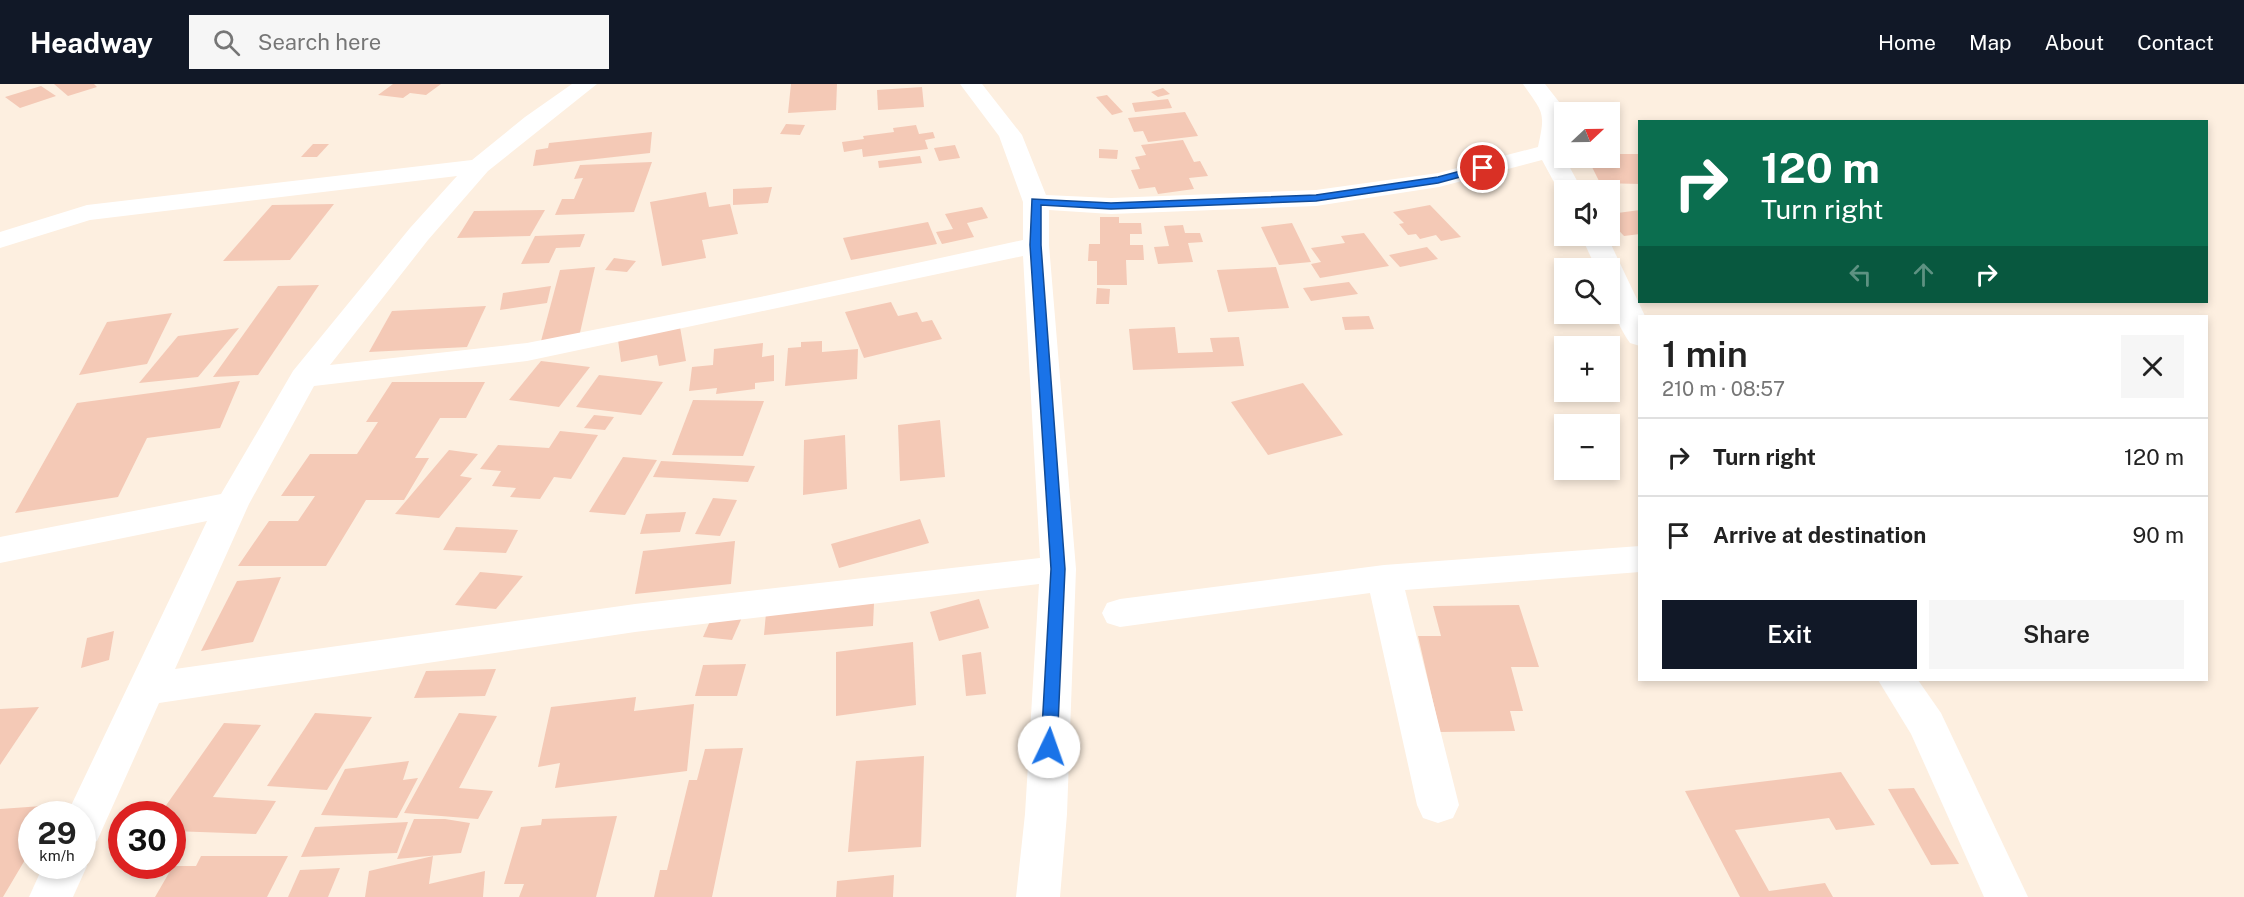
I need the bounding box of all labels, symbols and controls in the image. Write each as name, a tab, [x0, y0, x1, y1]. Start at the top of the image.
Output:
search box	[189, 15, 609, 69]
text: Headway	[30, 26, 153, 59]
icon: search	[210, 26, 243, 59]
text: Search here	[258, 29, 381, 55]
text: Home	[1878, 30, 1936, 55]
text: Map	[1969, 30, 2012, 55]
text: About	[2045, 30, 2104, 55]
text: Contact	[2137, 30, 2214, 55]
north arrow	[1554, 102, 1620, 168]
map controls	[1554, 102, 1620, 480]
pin	[1457, 142, 1508, 193]
text: 120 m	[1761, 143, 1880, 192]
icon: right	[1662, 144, 1740, 222]
icon: arrive	[1466, 151, 1499, 184]
button: sound	[1554, 180, 1620, 246]
text: Turn right	[1761, 193, 1884, 225]
button: search	[1554, 258, 1620, 324]
icon: left	[1844, 258, 1877, 291]
icon: ahead	[1907, 258, 1940, 291]
icon: right	[1970, 258, 2003, 291]
text: 1 min	[1662, 333, 1748, 375]
button: close	[2121, 335, 2184, 398]
button: +	[1554, 336, 1620, 402]
text: 210 m · 08:57	[1662, 377, 1785, 401]
button: −	[1554, 414, 1620, 480]
icon: right	[1662, 441, 1695, 474]
text: Turn right	[1713, 444, 1816, 470]
text: 120 m	[2124, 444, 2184, 470]
icon: arrive	[1662, 519, 1695, 552]
text: Arrive at destination	[1713, 522, 1926, 548]
text: 90 m	[2133, 522, 2184, 548]
button: Exit	[1662, 600, 1917, 669]
button: Share	[1929, 600, 2184, 669]
position arrow	[1017, 715, 1081, 779]
speed limit sign: 30	[108, 801, 186, 879]
text: 29	[38, 815, 76, 851]
text: km/h	[39, 847, 75, 864]

